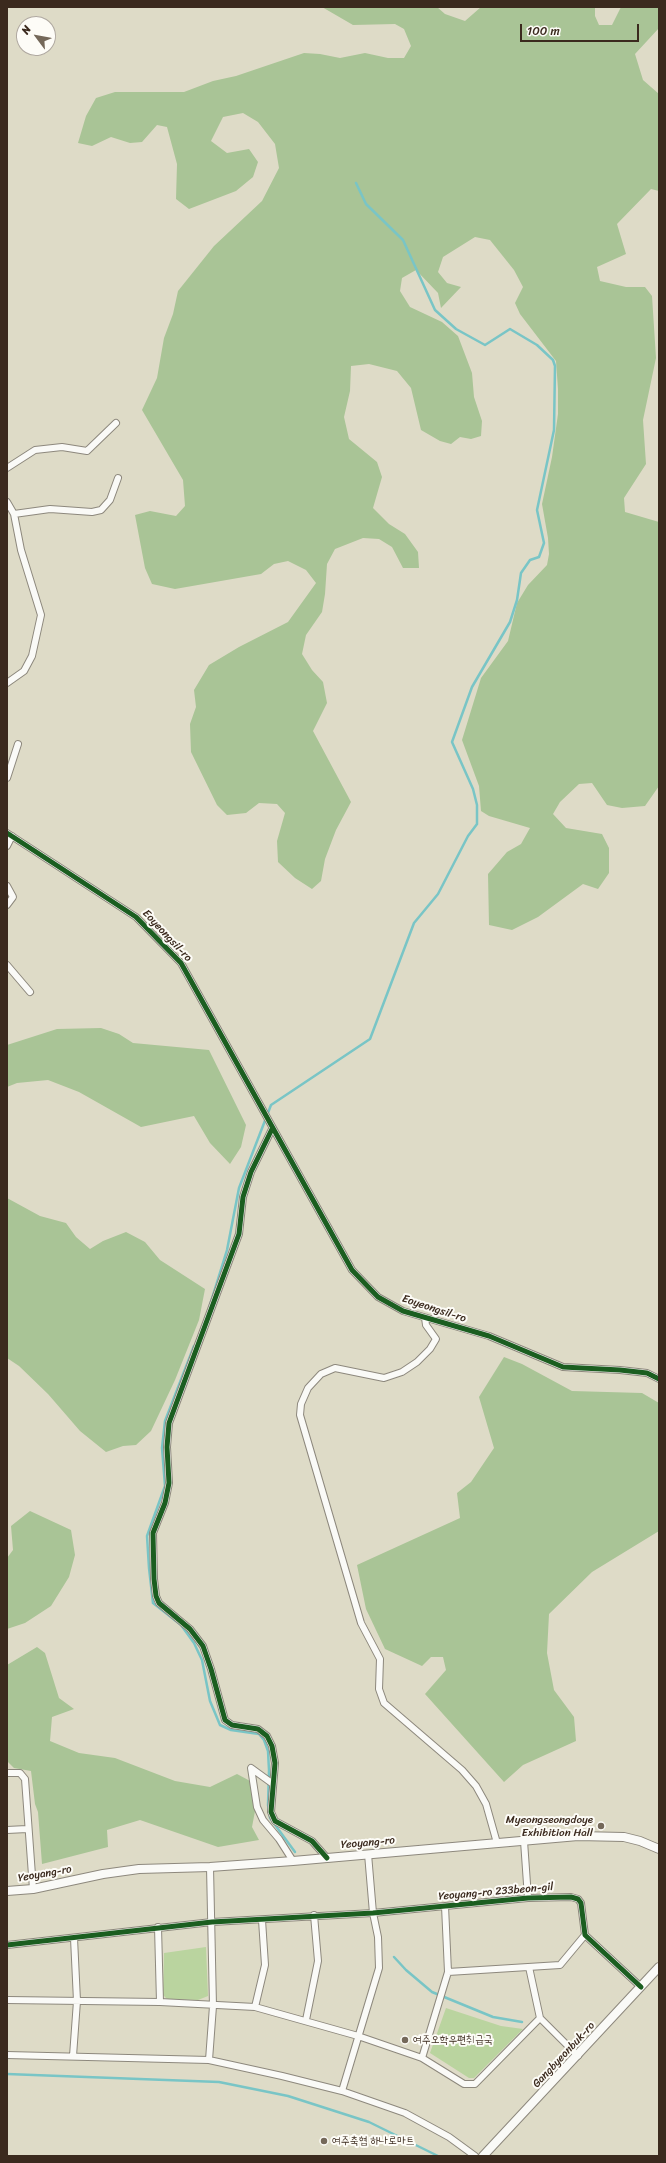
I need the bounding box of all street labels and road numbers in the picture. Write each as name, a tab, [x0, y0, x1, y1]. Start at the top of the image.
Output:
street label: Eoyeongsil-ro	[140, 907, 194, 965]
street label: Eoyeongsil-ro	[400, 1292, 468, 1326]
street label: Yeoyang-ro	[341, 1834, 395, 1852]
street label: Yeoyang-ro	[17, 1863, 73, 1885]
street label: Yeoyang-ro 233beon-gil	[438, 1880, 554, 1904]
street label: Gangbyeonbuk-ro	[530, 2019, 598, 2091]

